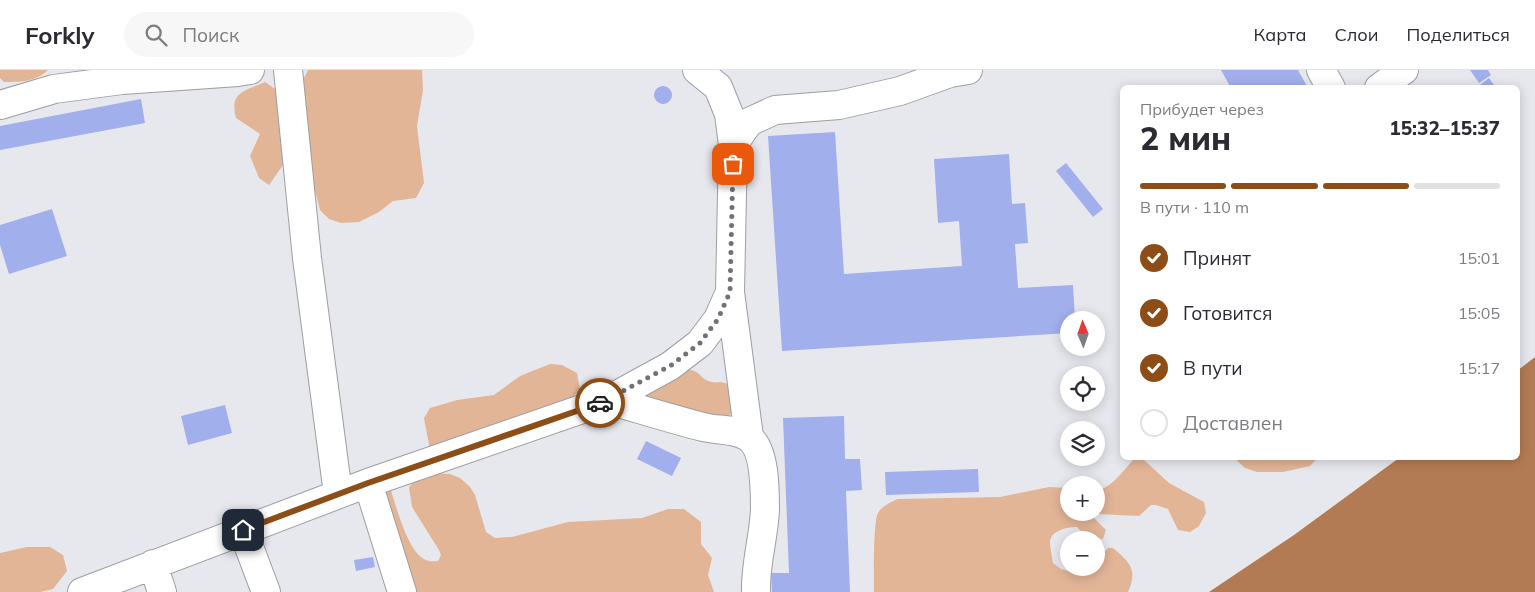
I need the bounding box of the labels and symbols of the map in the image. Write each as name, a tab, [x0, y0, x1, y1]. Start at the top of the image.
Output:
pin	[712, 143, 754, 185]
north arrow	[1060, 311, 1105, 356]
courier	[575, 378, 625, 428]
pin	[222, 509, 264, 551]

